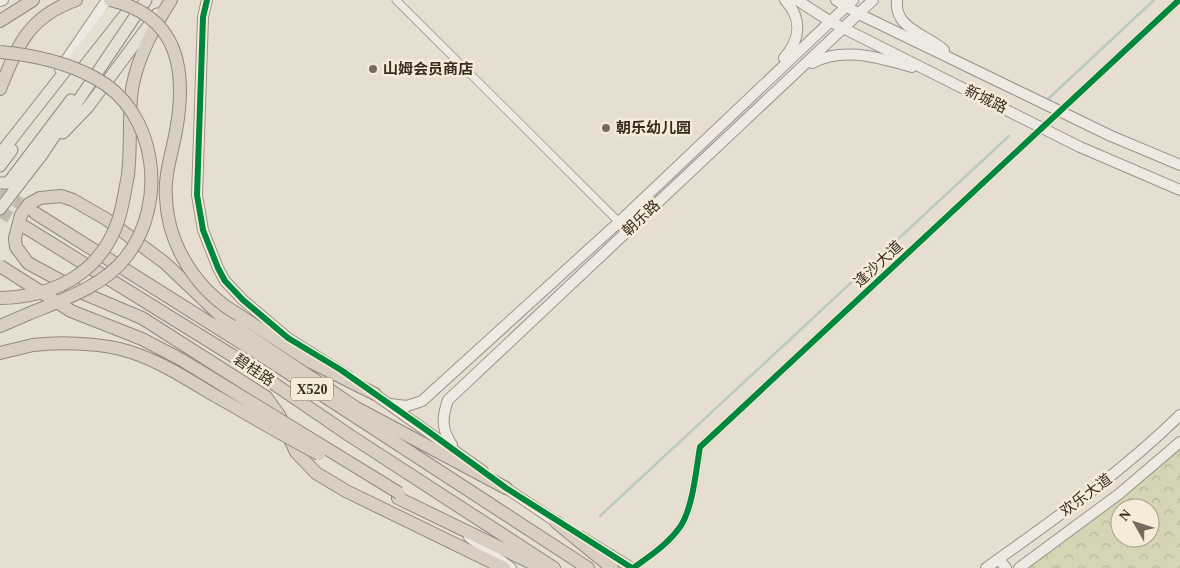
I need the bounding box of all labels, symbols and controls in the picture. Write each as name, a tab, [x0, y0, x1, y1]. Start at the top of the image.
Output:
place label: 山姆会员商店	[383, 60, 473, 77]
marker: 山姆会员商店	[367, 63, 379, 75]
street label: 新城路	[962, 82, 1010, 116]
place label: 朝乐幼儿园	[616, 119, 691, 136]
marker: 朝乐幼儿园	[600, 122, 612, 134]
street label: 朝乐路	[619, 197, 663, 239]
street label: 逢沙大道	[851, 238, 905, 290]
street label: 碧桂路	[231, 351, 277, 389]
road number: X520	[291, 378, 333, 400]
street label: 欢乐大道	[1057, 471, 1115, 519]
north arrow	[1110, 498, 1160, 548]
text: N	[1116, 506, 1134, 524]

